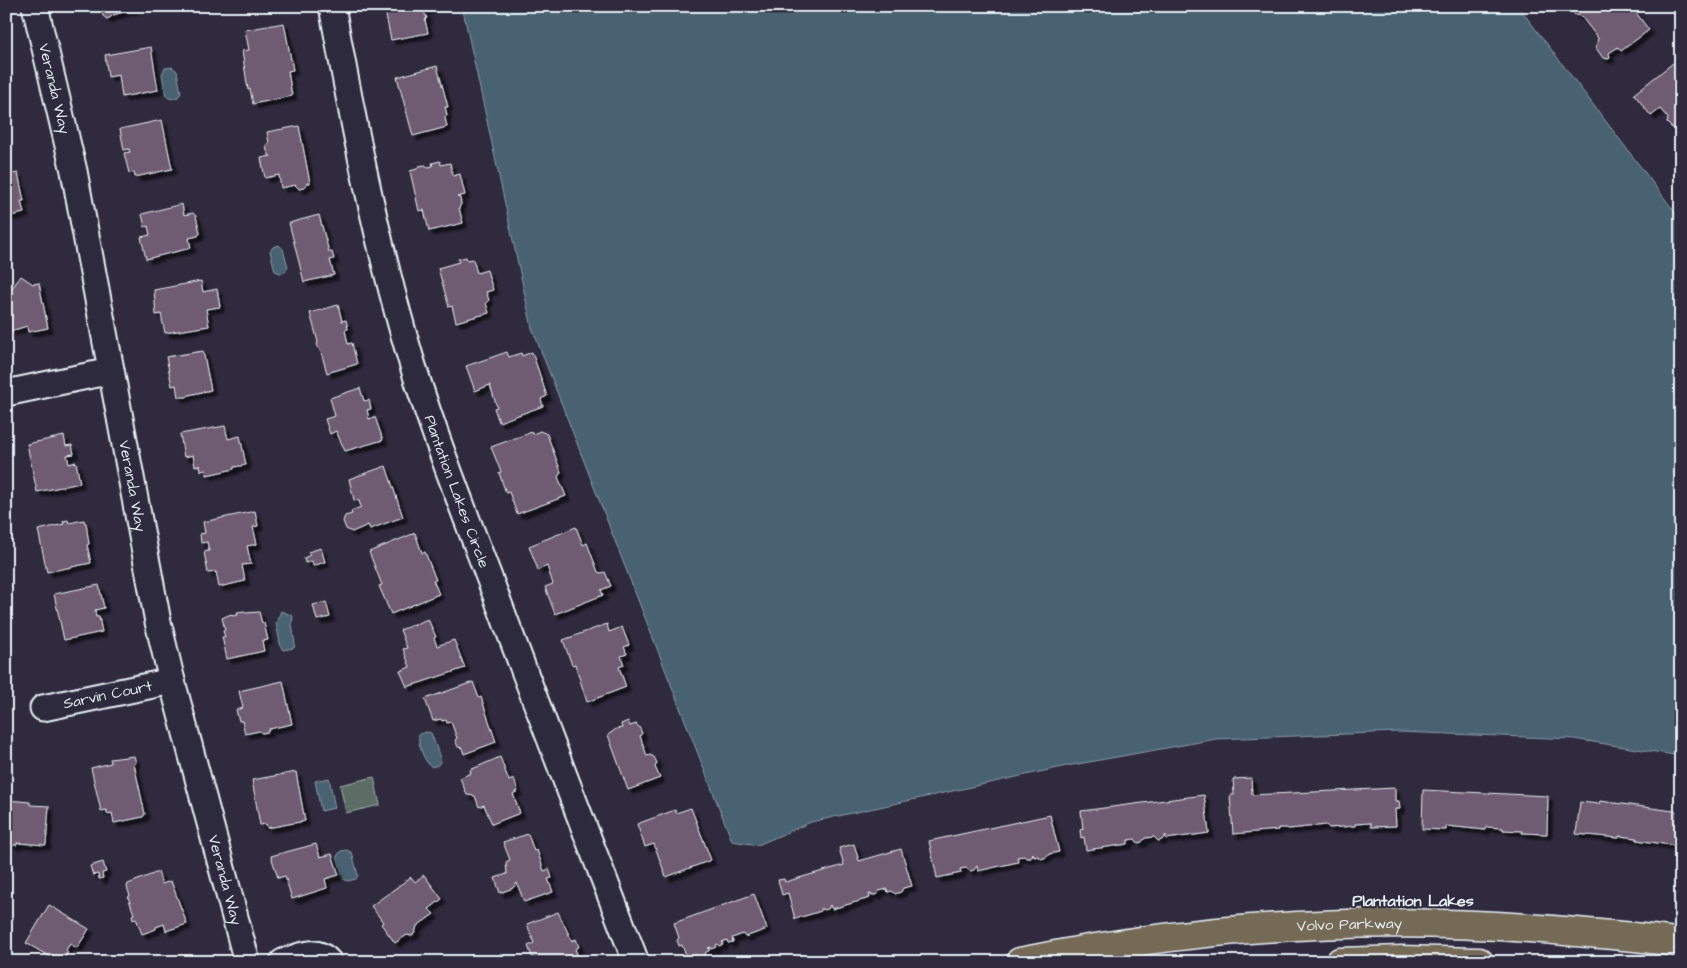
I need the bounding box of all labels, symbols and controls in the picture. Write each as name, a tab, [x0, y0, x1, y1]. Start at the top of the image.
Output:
street label: Veranda Way	[33, 42, 75, 136]
street label: Plantation Lakes Circle	[419, 412, 494, 571]
street label: Veranda Way	[113, 439, 151, 534]
street label: Sarvin Court	[61, 675, 154, 714]
street label: Veranda Way	[203, 833, 247, 928]
district label: Plantation Lakes	[1352, 890, 1474, 912]
street label: Volvo Parkway	[1296, 913, 1402, 937]

